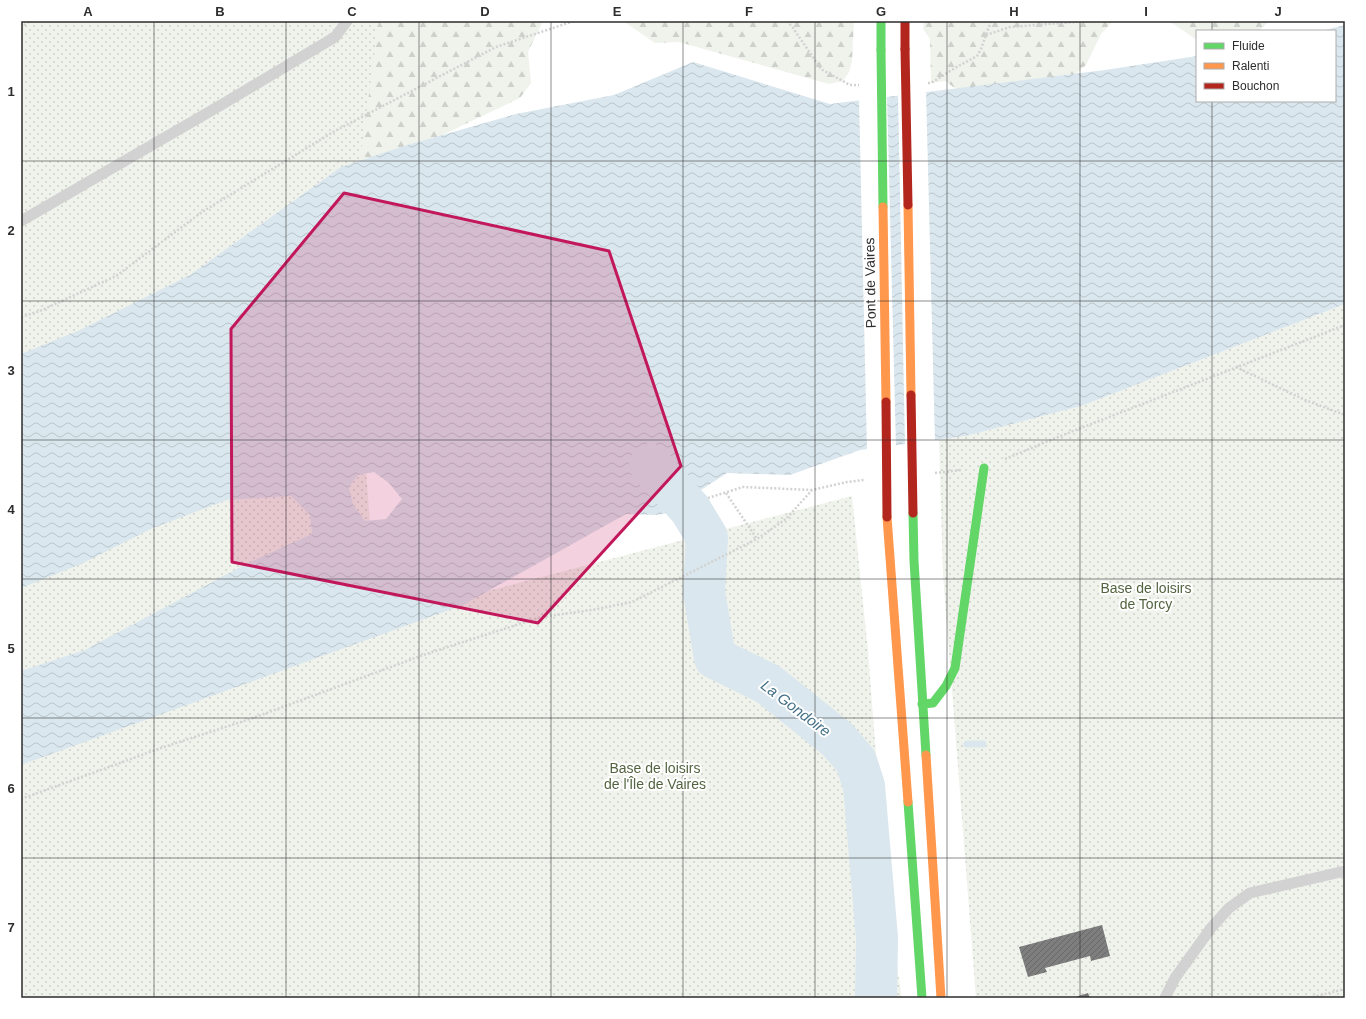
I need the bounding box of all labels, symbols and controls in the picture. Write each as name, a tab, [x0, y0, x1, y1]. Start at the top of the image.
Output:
text: A	[83, 4, 93, 19]
text: B	[215, 4, 225, 19]
text: C	[347, 4, 357, 19]
text: D	[480, 4, 490, 19]
text: E	[613, 4, 622, 19]
text: F	[745, 4, 753, 19]
text: G	[876, 4, 886, 19]
text: H	[1009, 4, 1019, 19]
text: I	[1144, 4, 1148, 19]
text: J	[1274, 4, 1282, 19]
legend	[1196, 30, 1336, 102]
text: Fluide	[1232, 39, 1265, 53]
text: Ralenti	[1232, 59, 1269, 73]
text: Bouchon	[1232, 79, 1279, 93]
text: 1	[7, 84, 15, 99]
text: 2	[7, 223, 15, 238]
street label: Pont de Vaires	[861, 237, 879, 329]
text: 3	[7, 363, 15, 378]
text: 4	[7, 502, 15, 517]
park label: Base de loisirs de Torcy	[1100, 580, 1192, 612]
text: 5	[7, 641, 15, 656]
water label: La Gondoire	[758, 676, 834, 740]
park label: Base de loisirs de l'Île de Vaires	[604, 760, 706, 792]
text: 6	[7, 781, 15, 796]
text: 7	[7, 920, 15, 935]

